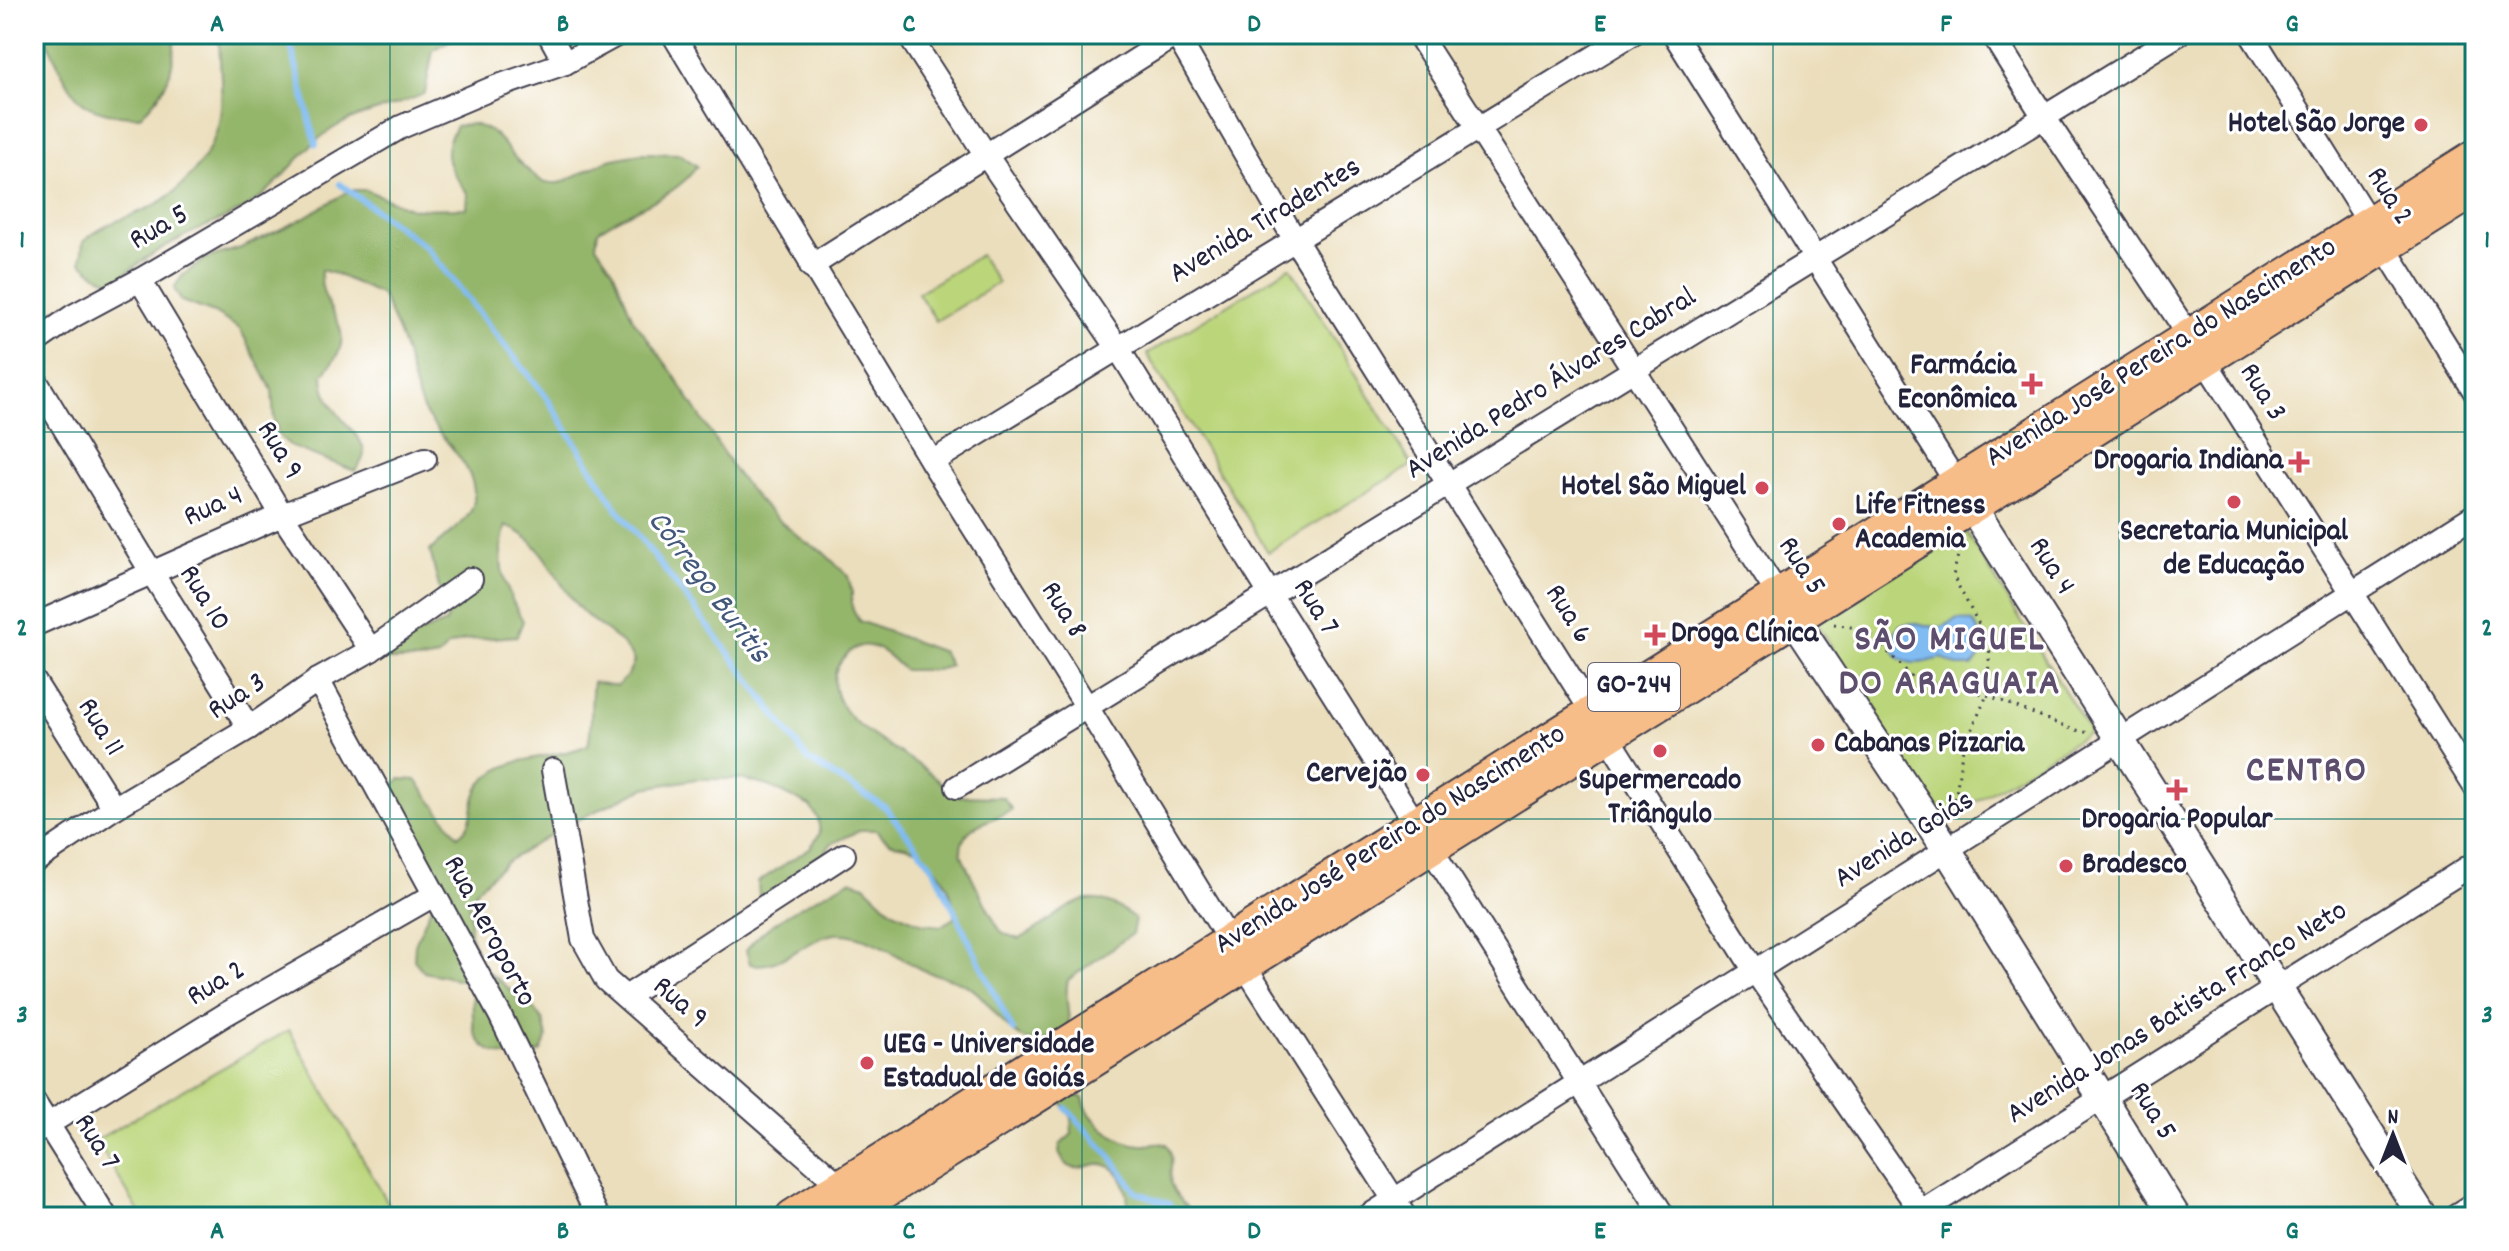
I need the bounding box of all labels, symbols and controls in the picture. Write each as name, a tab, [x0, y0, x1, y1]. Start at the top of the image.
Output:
text: A	[210, 7, 224, 44]
text: B	[557, 7, 569, 44]
text: C	[903, 7, 916, 44]
text: D	[1247, 7, 1261, 44]
text: E	[1594, 7, 1606, 44]
text: F	[1940, 7, 1952, 44]
text: G	[2285, 7, 2299, 44]
place label: Hotel São Jorge	[2228, 104, 2405, 147]
marker: Hotel São Jorge	[2412, 116, 2430, 134]
street label: Avenida Tiradentes	[1162, 148, 1370, 296]
street label: Rua 2	[2353, 159, 2423, 235]
street label: Rua 5	[122, 195, 198, 263]
text: 1	[19, 223, 25, 260]
text: 1	[2484, 223, 2490, 260]
street label: Avenida José Pereira do Nascimento	[1978, 228, 2346, 480]
street label: Avenida Pedro Álvares Cabral	[1398, 278, 1706, 492]
place label: Farmácia Econômica	[1898, 346, 2017, 423]
street label: Rua 3	[2226, 355, 2296, 431]
marker: Farmácia Econômica	[2023, 375, 2041, 393]
street label: Rua 9	[244, 413, 312, 489]
place label: Drogaria Indiana	[2094, 441, 2284, 484]
marker: Drogaria Indiana	[2290, 453, 2308, 471]
place label: Hotel São Miguel	[1561, 467, 1747, 510]
street label: Rua 4	[177, 476, 251, 540]
marker: Hotel São Miguel	[1753, 479, 1771, 497]
place label: Life Fitness Academia	[1855, 486, 1986, 563]
marker: Secretaria Municipal de Educação	[2225, 493, 2243, 511]
water label: Córrego Buritis	[634, 502, 781, 675]
place label: Secretaria Municipal de Educação	[2120, 512, 2349, 589]
marker: Life Fitness Academia	[1830, 515, 1848, 533]
street label: Rua 5	[1765, 529, 1835, 605]
street label: Rua 4	[2016, 530, 2084, 604]
street label: Rua 10	[166, 557, 240, 641]
street label: Rua 7	[1280, 571, 1348, 645]
street label: Rua 8	[1028, 574, 1096, 648]
street label: Rua 6	[1532, 577, 1602, 653]
text: 2	[16, 611, 28, 648]
text: 2	[2481, 611, 2493, 648]
place label: Droga Clínica	[1671, 614, 1819, 657]
district label: SÃO MIGUEL DO ARAGUAIA	[1839, 614, 2061, 713]
marker: Droga Clínica	[1646, 626, 1664, 644]
street label: Rua 3	[200, 663, 276, 733]
road number: GO-244	[1588, 663, 1680, 711]
street label: Rua 11	[64, 690, 134, 766]
street label: Avenida José Pereira do Nascimento	[1207, 715, 1575, 967]
place label: Cabanas Pizzaria	[1834, 724, 2025, 767]
marker: Cabanas Pizzaria	[1809, 736, 1827, 754]
marker: Supermercado Triângulo	[1651, 742, 1669, 760]
district label: CENTRO	[2246, 745, 2368, 800]
place label: Cervejão	[1306, 754, 1407, 797]
place label: Supermercado Triângulo	[1579, 761, 1741, 838]
marker: Cervejão	[1414, 766, 1432, 784]
street label: Avenida Goiás	[1827, 781, 1983, 901]
marker: Drogaria Popular	[2168, 781, 2186, 799]
place label: Drogaria Popular	[2082, 800, 2273, 843]
place label: Bradesco	[2082, 845, 2187, 888]
street label: Rua Aeroporto	[430, 849, 546, 1015]
marker: Bradesco	[2057, 857, 2075, 875]
street label: Avenida Jonas Batista Franco Neto	[1999, 891, 2357, 1137]
street label: Rua 2	[180, 951, 254, 1019]
street label: Rua 9	[641, 967, 717, 1041]
text: 3	[16, 998, 28, 1035]
text: 3	[2481, 998, 2493, 1035]
place label: UEG - Universidade Estadual de Goiás	[883, 1025, 1094, 1102]
marker: UEG - Universidade Estadual de Goiás	[858, 1054, 876, 1072]
street label: Rua 5	[2116, 1074, 2186, 1150]
north arrow	[2353, 1095, 2433, 1175]
text: N	[2388, 1103, 2399, 1134]
street label: Rua 7	[61, 1106, 129, 1180]
text: A	[210, 1214, 224, 1251]
text: B	[557, 1214, 569, 1251]
text: C	[903, 1214, 916, 1251]
text: D	[1247, 1214, 1261, 1251]
text: E	[1594, 1214, 1606, 1251]
text: F	[1940, 1214, 1952, 1251]
text: G	[2285, 1214, 2299, 1251]

